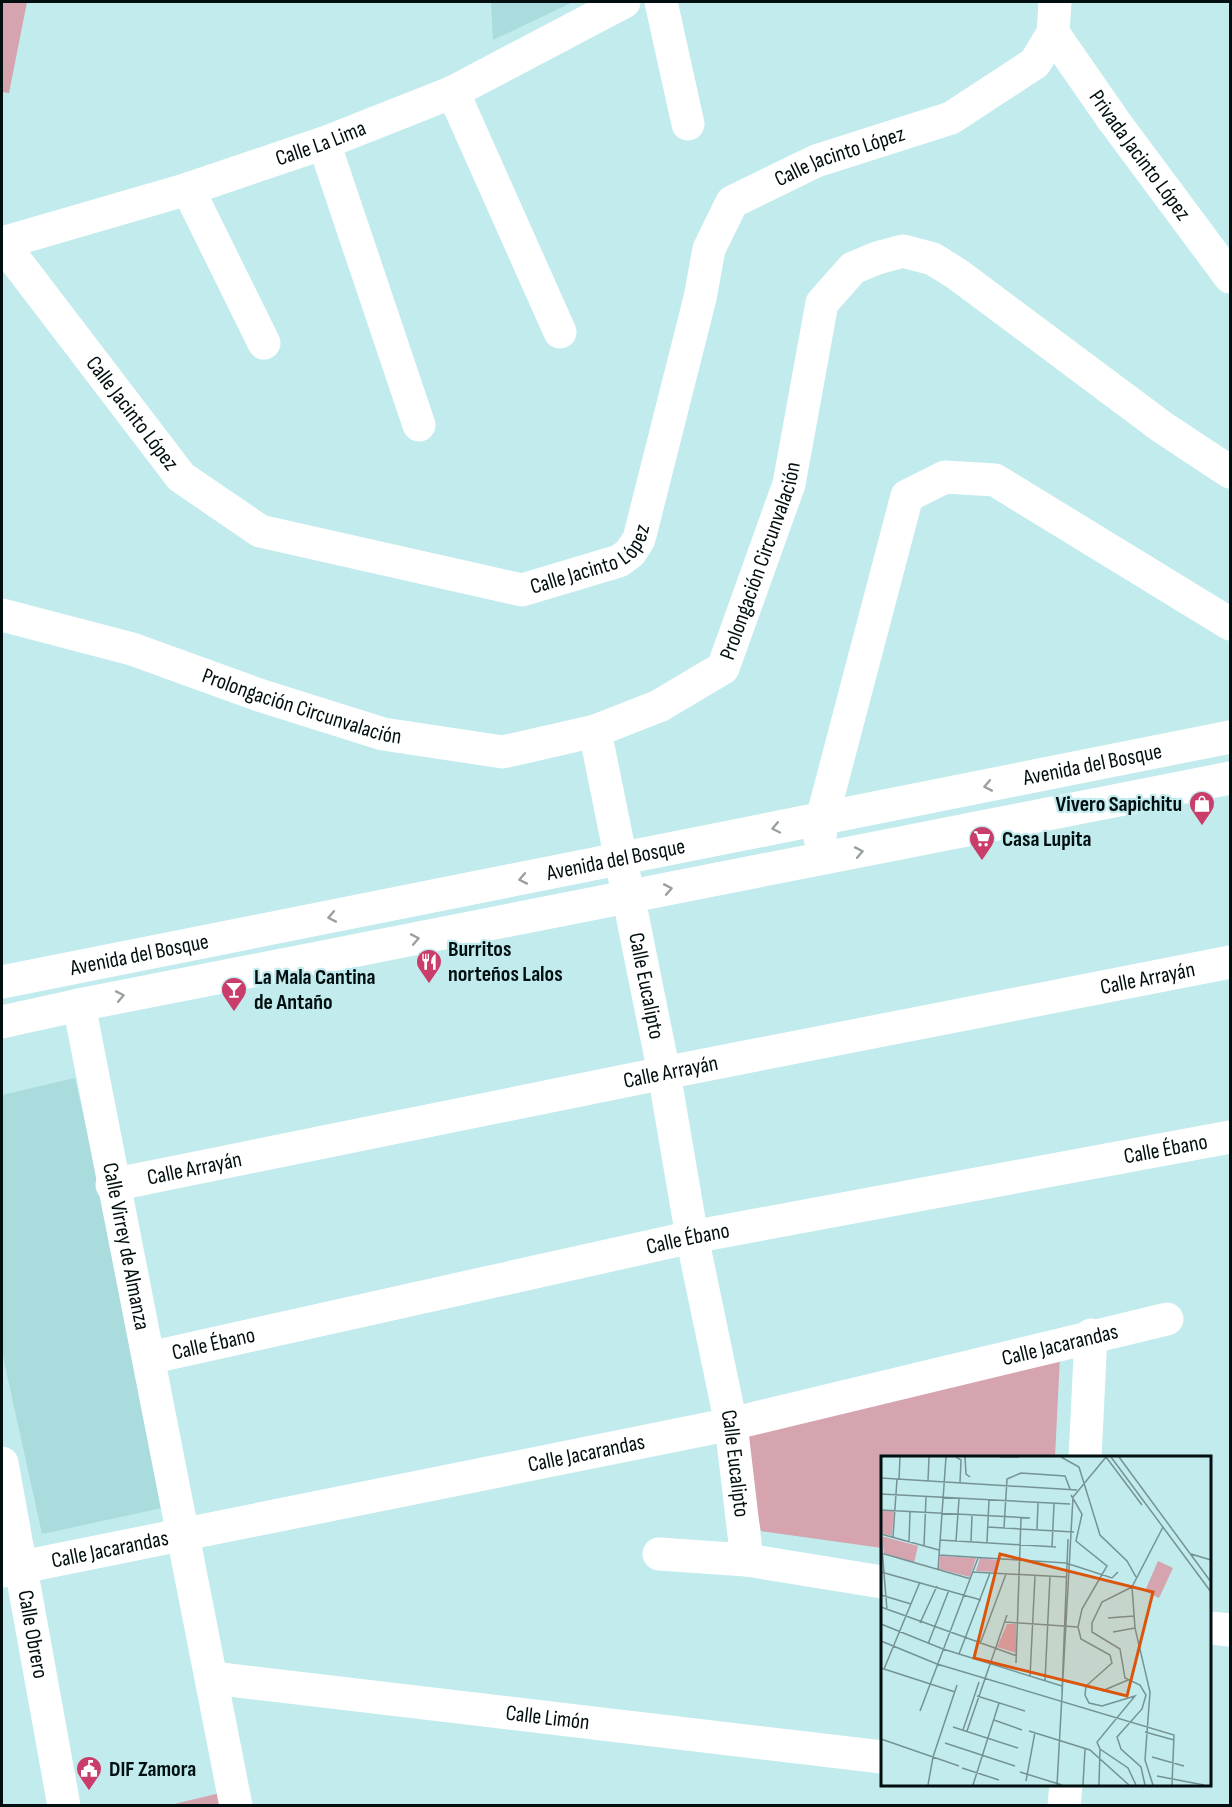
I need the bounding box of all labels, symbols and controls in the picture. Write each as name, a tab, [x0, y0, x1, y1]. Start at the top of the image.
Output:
street label: Privada Jacinto López	[1083, 85, 1197, 226]
street label: Calle La Lima	[272, 114, 370, 172]
street label: Calle Jacinto López	[770, 120, 908, 193]
street label: Calle Jacinto López	[80, 351, 185, 476]
street label: Prolongación Circunvalación	[714, 460, 806, 663]
street label: Calle Jacinto López	[527, 522, 656, 600]
street label: Prolongación Circunvalación	[199, 662, 403, 750]
street label: Avenida del Bosque	[1020, 737, 1164, 792]
one-way arrow	[983, 779, 993, 792]
shop icon: Vivero Sapichitu	[1187, 789, 1217, 827]
place label: Vivero Sapichitu	[1055, 791, 1182, 818]
one-way arrow	[771, 821, 781, 834]
supermarket icon: Casa Lupita	[967, 824, 997, 862]
place label: Casa Lupita	[1002, 826, 1091, 853]
street label: Avenida del Bosque	[543, 833, 688, 887]
one-way arrow	[854, 846, 864, 859]
one-way arrow	[518, 872, 528, 885]
one-way arrow	[662, 883, 672, 896]
one-way arrow	[327, 910, 337, 923]
street label: Avenida del Bosque	[67, 928, 211, 982]
street label: Calle Eucalipto	[623, 930, 670, 1041]
one-way arrow	[409, 933, 419, 946]
place label: Burritos norteños Lalos	[448, 936, 563, 988]
restaurant icon: Burritos norteños Lalos	[414, 947, 444, 985]
street label: Calle Arrayán	[1098, 956, 1197, 1001]
place label: La Mala Cantina de Antaño	[254, 964, 376, 1016]
bar icon: La Mala Cantina de Antaño	[219, 975, 249, 1013]
one-way arrow	[115, 991, 125, 1004]
street label: Calle Arrayán	[621, 1049, 720, 1094]
street label: Calle Ébano	[1122, 1128, 1210, 1170]
street label: Calle Arrayán	[145, 1146, 244, 1191]
street label: Calle Virrey de Almanza	[97, 1160, 156, 1332]
street label: Calle Ébano	[644, 1217, 732, 1260]
street label: Calle Jacarandas	[999, 1318, 1121, 1372]
street label: Calle Ébano	[169, 1321, 258, 1366]
street label: Calle Eucalipto	[715, 1407, 755, 1519]
street label: Calle Jacarandas	[525, 1428, 647, 1478]
inset map	[881, 1456, 1211, 1786]
street label: Calle Jacarandas	[49, 1524, 171, 1574]
street label: Calle Obrero	[12, 1588, 54, 1681]
street label: Calle Limón	[504, 1699, 591, 1736]
public building icon: DIF Zamora	[74, 1754, 104, 1792]
place label: DIF Zamora	[109, 1756, 196, 1783]

